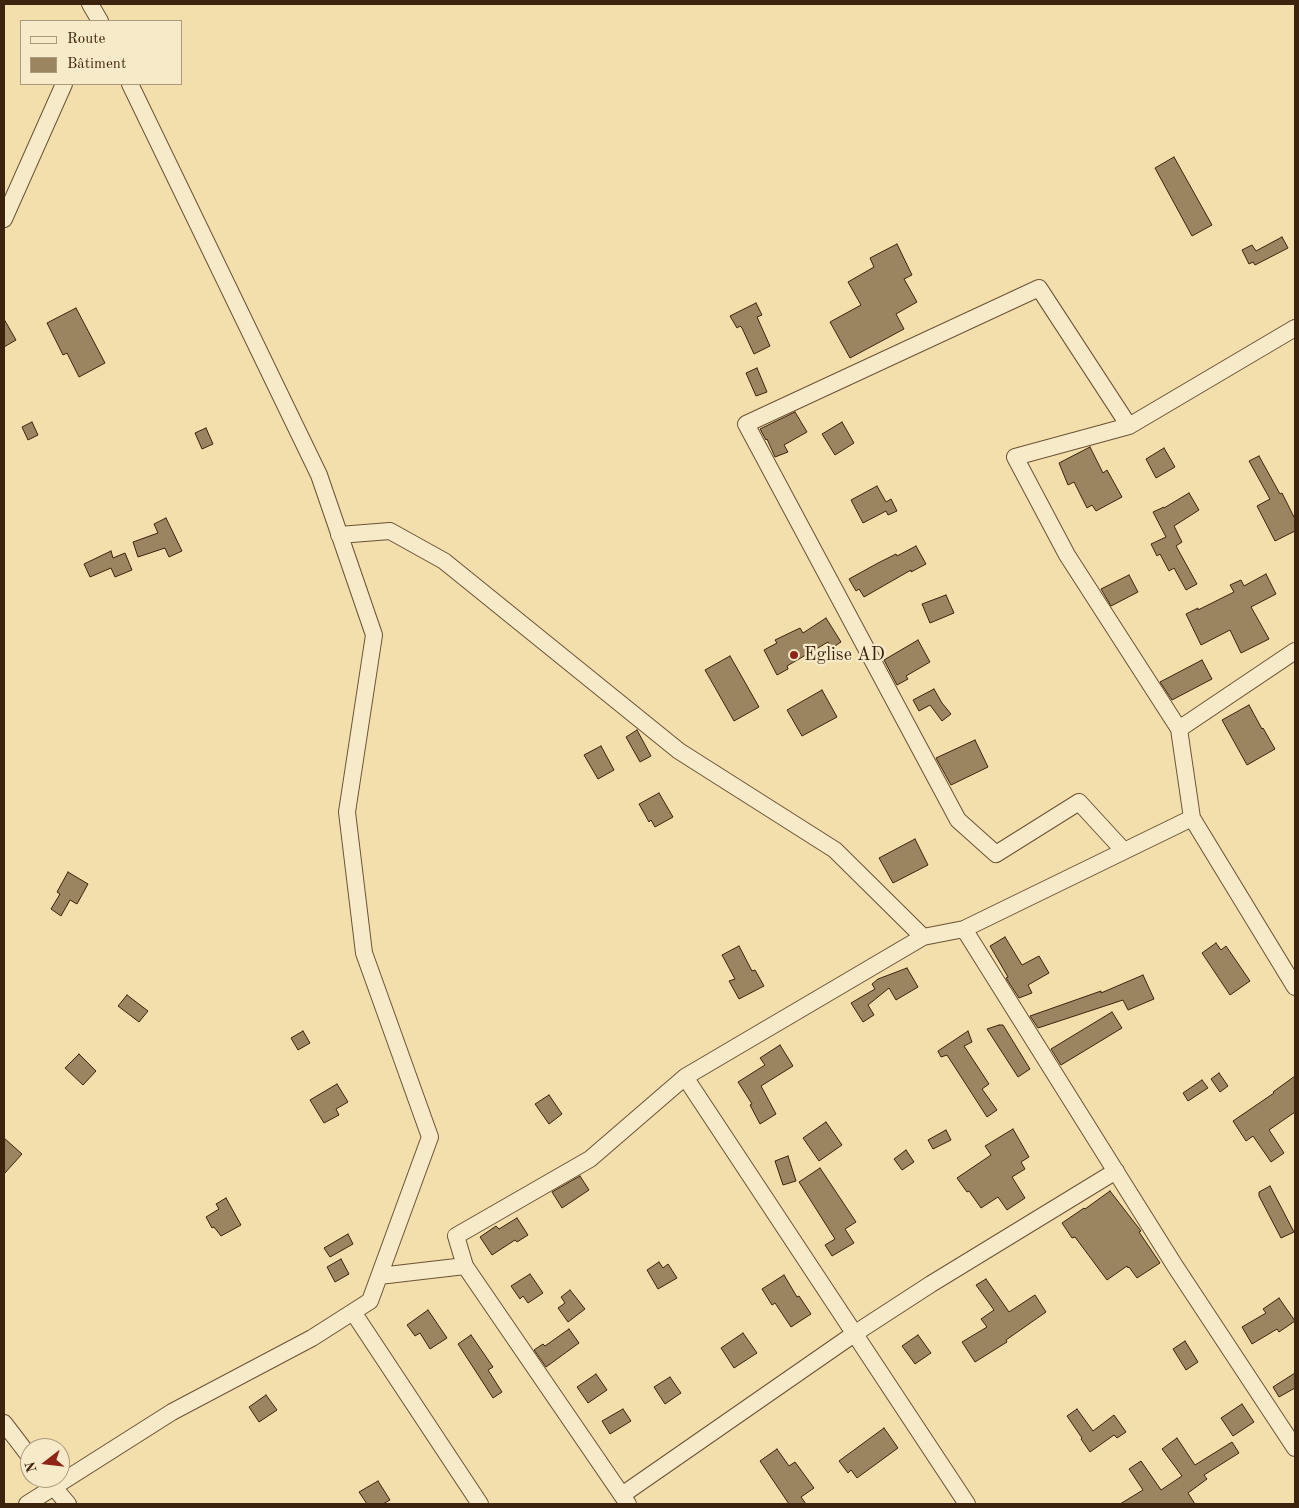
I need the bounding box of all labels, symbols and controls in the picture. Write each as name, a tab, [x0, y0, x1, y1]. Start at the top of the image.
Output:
legend	[20, 20, 182, 85]
text: Route	[67, 32, 105, 47]
text: Bâtiment	[67, 57, 126, 72]
place label: Eglise AD	[804, 644, 885, 666]
marker: Eglise AD	[788, 649, 800, 661]
north arrow	[20, 1438, 70, 1488]
text: N	[23, 1460, 40, 1474]

